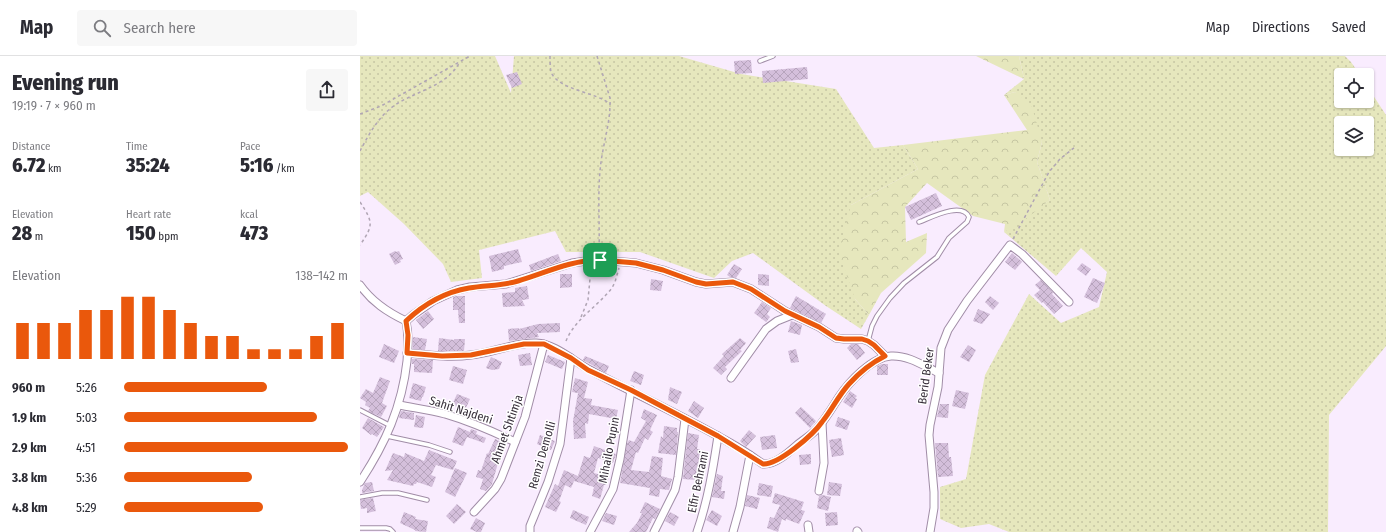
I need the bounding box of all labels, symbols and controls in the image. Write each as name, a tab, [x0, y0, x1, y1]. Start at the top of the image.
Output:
search box	[77, 10, 357, 46]
text: Map	[20, 16, 53, 39]
icon: search	[91, 17, 113, 39]
text: Search here	[123, 19, 196, 37]
text: Map	[1206, 19, 1230, 36]
text: Directions	[1252, 19, 1310, 36]
text: Saved	[1332, 19, 1366, 36]
map controls	[1334, 68, 1374, 156]
button: locate	[1334, 68, 1374, 108]
text: Evening run	[12, 69, 119, 96]
button: share	[306, 69, 348, 111]
text: 19:19 · 7 × 960 m	[12, 98, 96, 113]
button: layers	[1334, 116, 1374, 156]
text: Distance	[12, 140, 51, 153]
text: Time	[126, 140, 148, 153]
text: Pace	[240, 140, 261, 153]
text: 6.72	[12, 153, 45, 177]
text: 35:24	[126, 153, 170, 177]
text: 5:16	[240, 153, 273, 177]
text: km	[45, 162, 62, 175]
text: /km	[273, 162, 295, 175]
text: Elevation	[12, 208, 53, 221]
text: Heart rate	[126, 208, 171, 221]
text: kcal	[240, 208, 258, 221]
text: 28	[12, 221, 32, 245]
text: 150	[126, 221, 156, 245]
text: 473	[240, 221, 268, 245]
text: m	[32, 230, 43, 243]
text: bpm	[156, 230, 179, 243]
pin	[583, 243, 617, 277]
icon: arrive	[589, 249, 611, 271]
text: Elevation	[12, 268, 61, 283]
text: 138–142 m	[295, 268, 348, 283]
street label: Berid Beker	[915, 346, 937, 405]
text: 960 m	[12, 380, 45, 395]
text: 5:26	[76, 380, 97, 395]
street label: Sahit Najdeni	[428, 393, 494, 427]
street label: Ahmet Shtimja	[488, 393, 526, 465]
text: 1.9 km	[12, 410, 46, 425]
text: 5:03	[76, 410, 97, 425]
street label: Mihailo Pupin	[596, 416, 622, 484]
street label: Remzi Demolli	[526, 419, 558, 491]
text: 2.9 km	[12, 440, 47, 455]
text: 4:51	[76, 440, 96, 455]
street label: Elfir Behrami	[685, 450, 711, 514]
text: 3.8 km	[12, 470, 47, 485]
text: 5:36	[76, 470, 97, 485]
text: 4.8 km	[12, 500, 48, 515]
text: 5:29	[76, 500, 97, 515]

